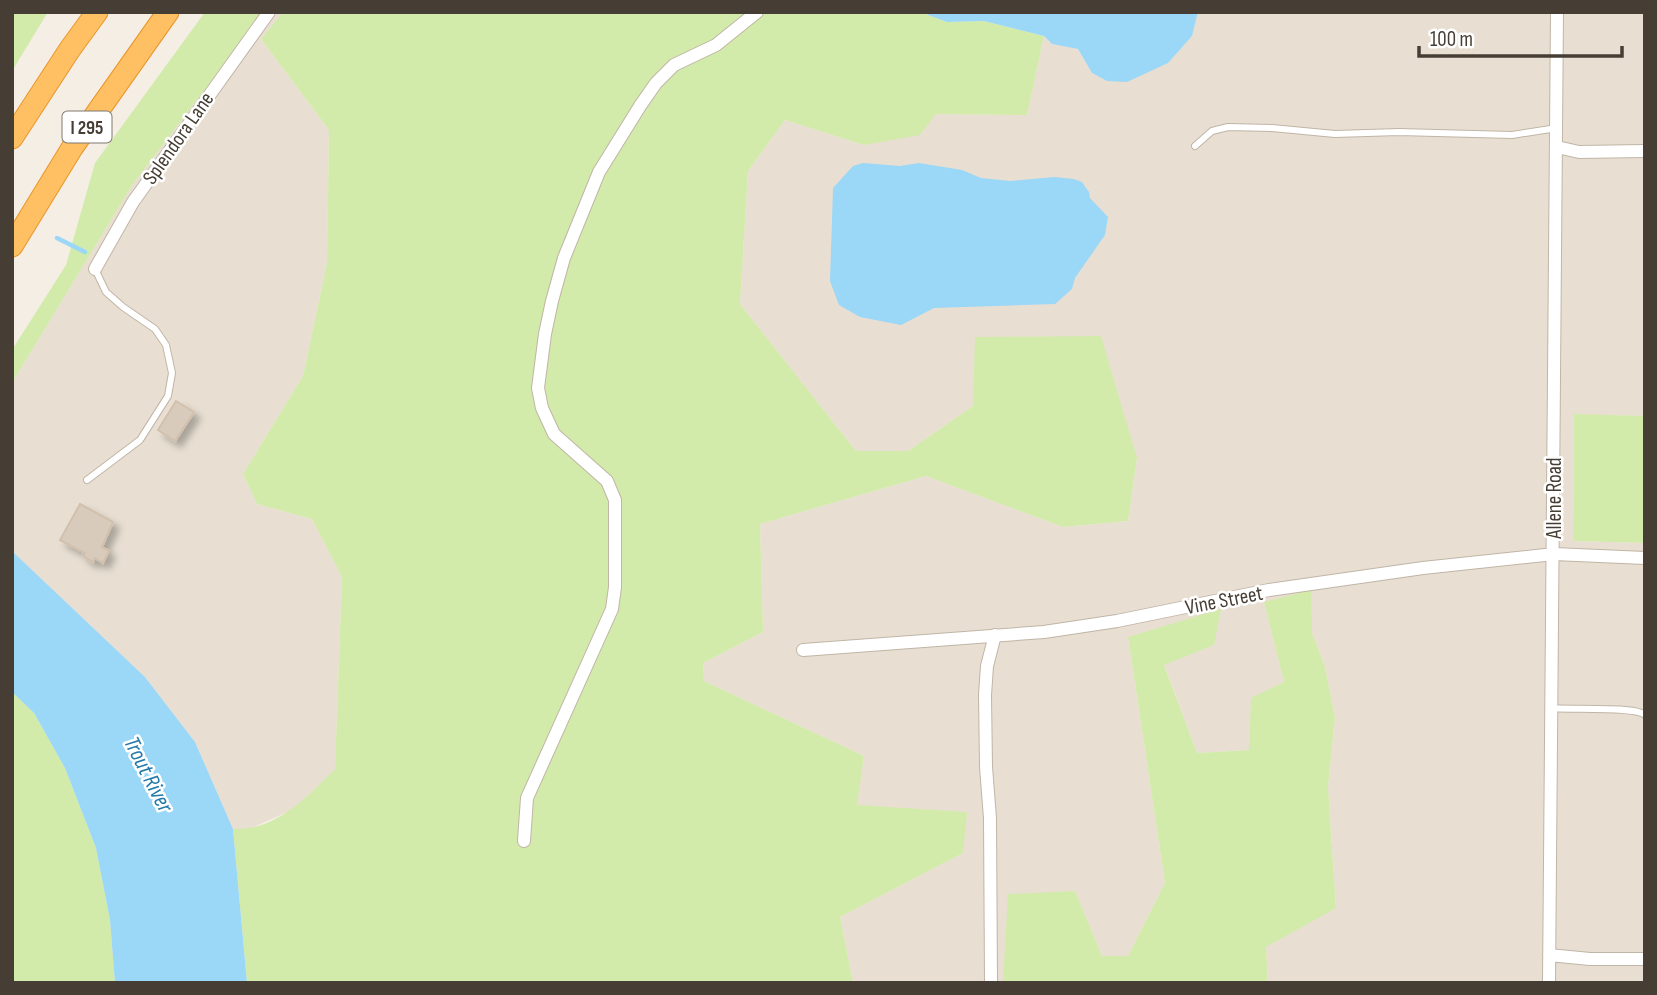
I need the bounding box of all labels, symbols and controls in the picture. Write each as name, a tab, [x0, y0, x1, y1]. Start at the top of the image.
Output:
scale bar	[1419, 14, 1622, 58]
text: 100 m	[1430, 27, 1473, 52]
street label: Splendora Lane	[138, 87, 219, 189]
road number: I 295	[62, 111, 112, 142]
street label: Allene Road	[1542, 457, 1567, 540]
street label: Vine Street	[1183, 581, 1265, 620]
water label: Trout River	[117, 732, 180, 818]

